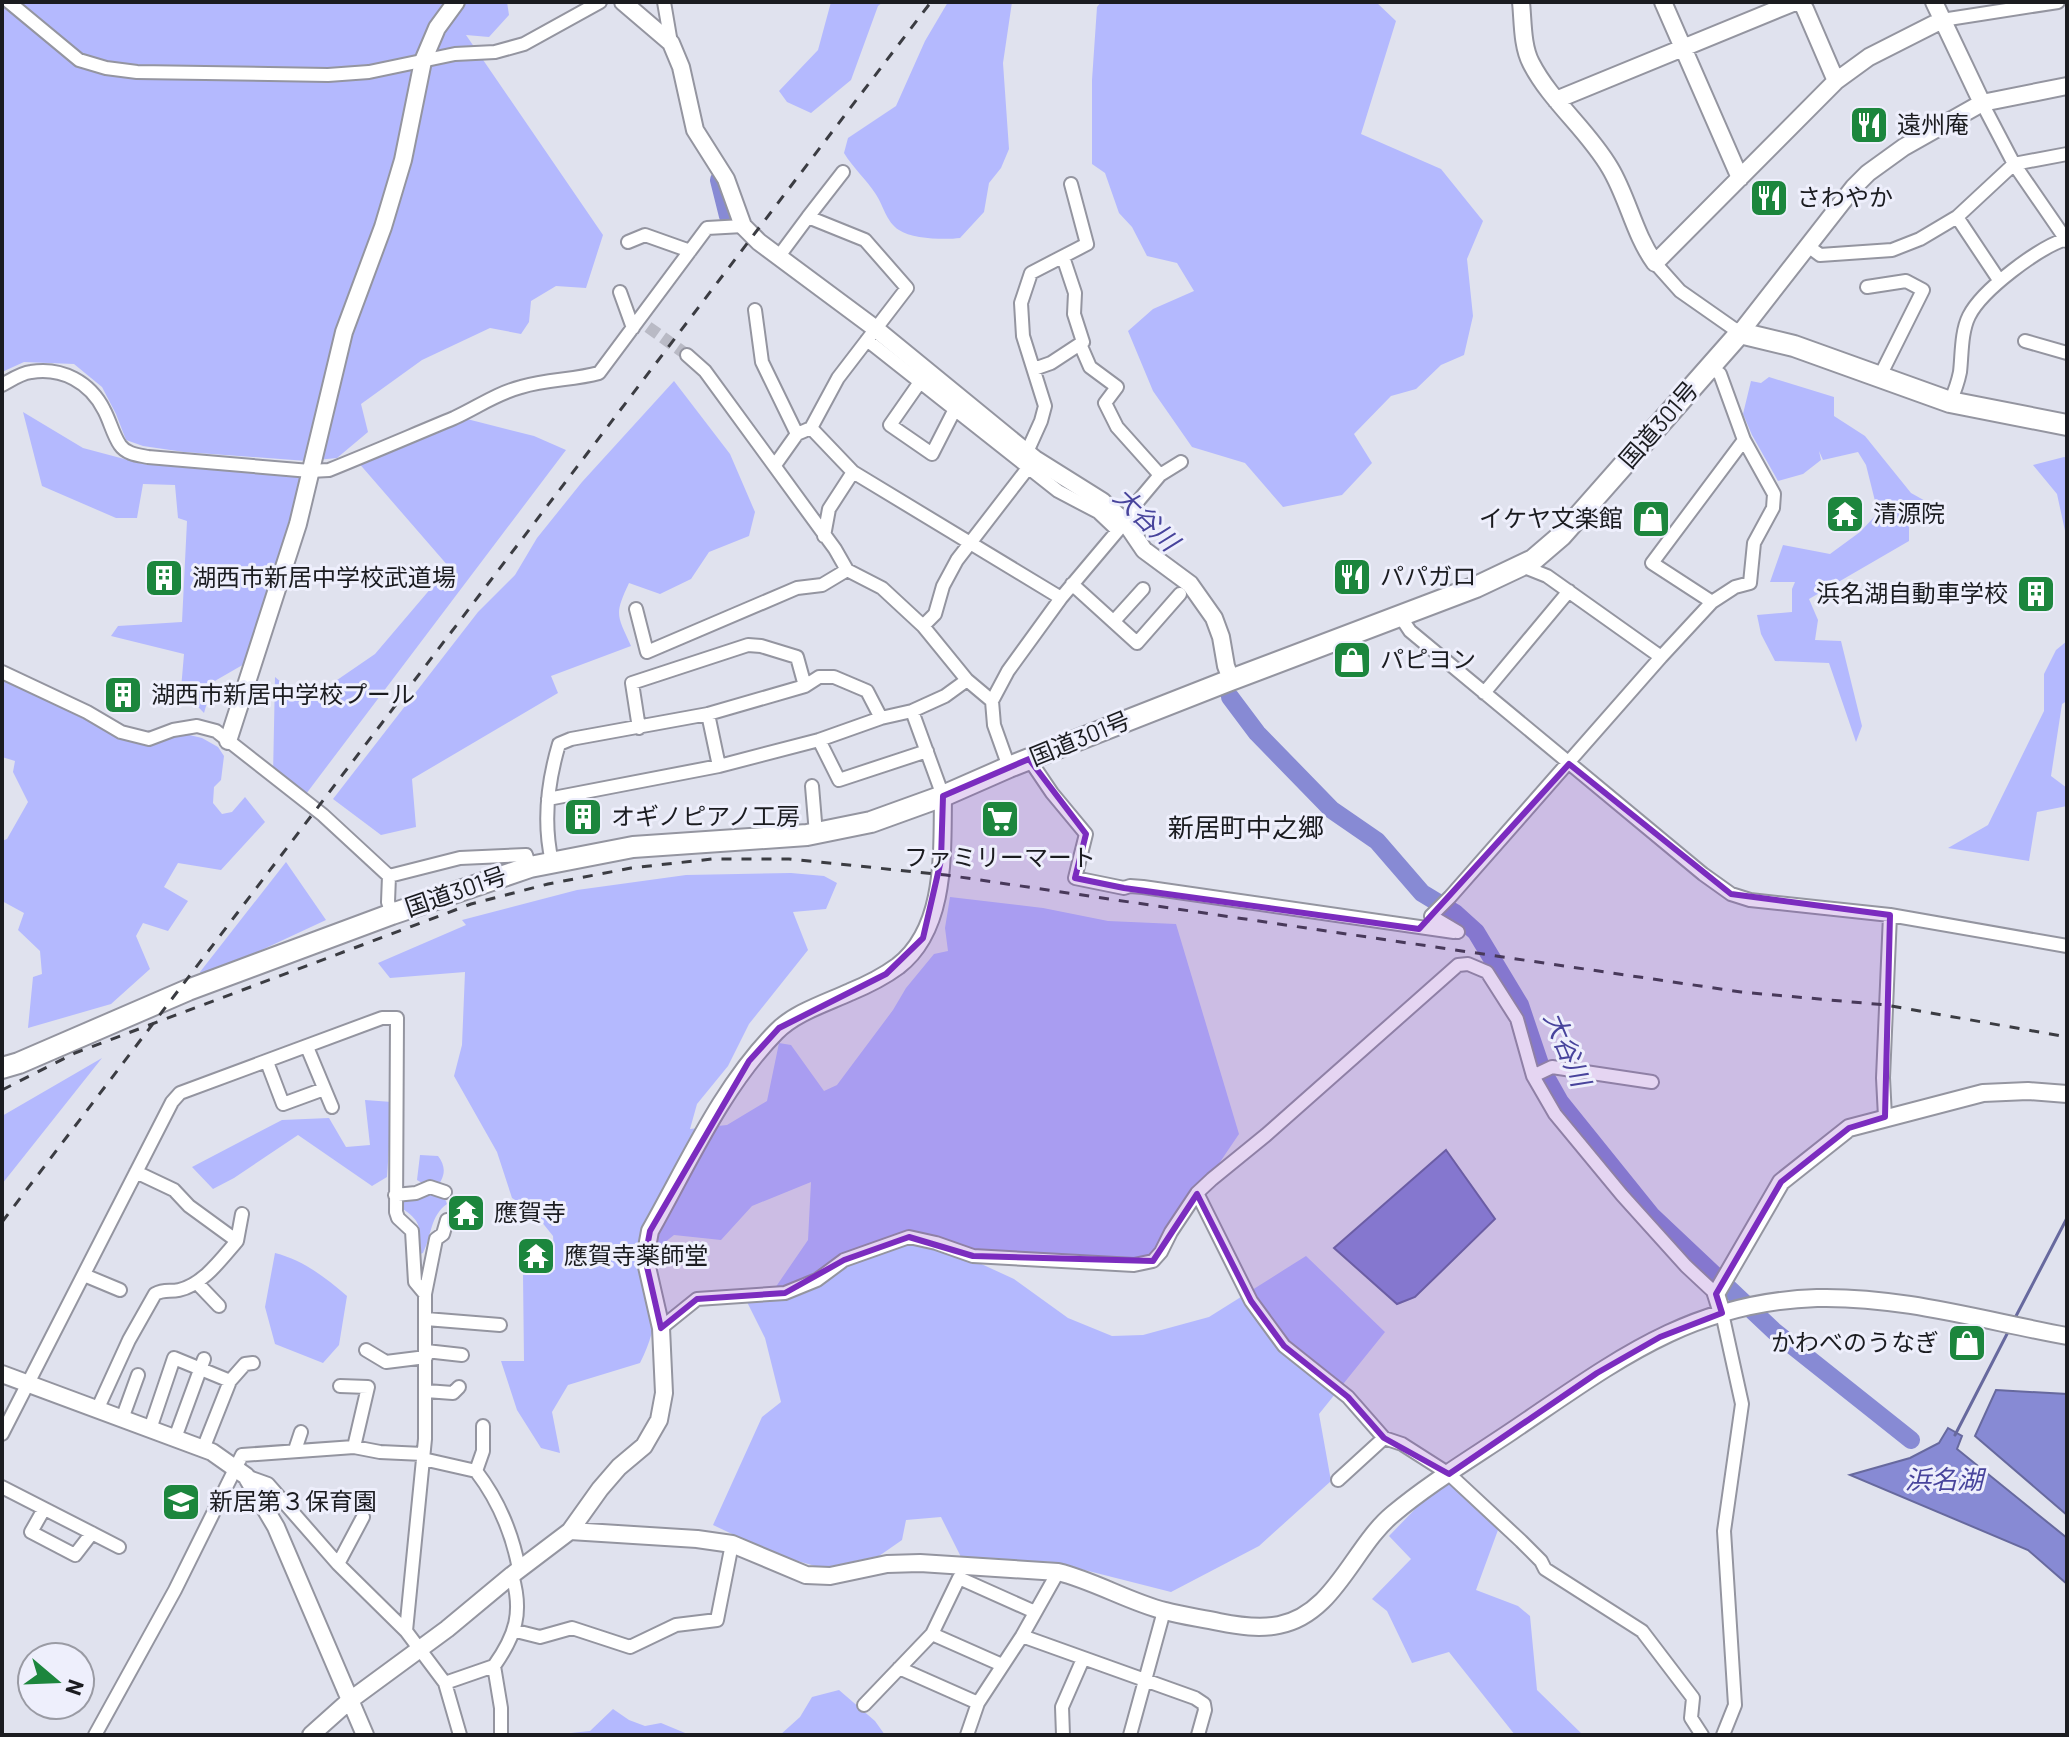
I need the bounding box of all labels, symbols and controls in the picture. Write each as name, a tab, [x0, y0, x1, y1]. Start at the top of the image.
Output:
restaurant icon: 遠州庵	[1848, 104, 1890, 146]
place label: 遠州庵	[1897, 109, 1969, 138]
restaurant icon: さわやか	[1748, 177, 1790, 219]
place label: さわやか	[1797, 182, 1893, 211]
street label: 国道301号	[1612, 375, 1703, 473]
water label: 大谷川	[1108, 480, 1188, 558]
temple icon: 清源院	[1824, 493, 1866, 535]
shop icon: イケヤ文楽館	[1630, 498, 1672, 540]
place label: 清源院	[1873, 498, 1945, 527]
place label: イケヤ文楽館	[1479, 503, 1623, 532]
restaurant icon: パパガロ	[1331, 556, 1373, 598]
building icon: 湖西市新居中学校武道場	[143, 557, 185, 599]
place label: パパガロ	[1380, 561, 1476, 590]
place label: 湖西市新居中学校武道場	[192, 562, 456, 591]
building icon: 浜名湖自動車学校	[2015, 573, 2057, 615]
place label: 浜名湖自動車学校	[1816, 578, 2008, 607]
shop icon: パピヨン	[1331, 639, 1373, 681]
place label: パピヨン	[1380, 644, 1476, 673]
building icon: 湖西市新居中学校プール	[102, 674, 144, 716]
place label: 湖西市新居中学校プール	[151, 679, 415, 708]
street label: 国道301号	[1025, 704, 1134, 771]
building icon: オギノピアノ工房	[562, 796, 604, 838]
supermarket icon: ファミリーマート	[979, 798, 1021, 840]
place label: オギノピアノ工房	[611, 801, 800, 830]
district label: 新居町中之郷	[1168, 811, 1324, 842]
place label: ファミリーマート	[904, 842, 1096, 871]
street label: 国道301号	[401, 860, 510, 921]
water label: 大谷川	[1539, 1006, 1599, 1093]
temple icon: 應賀寺	[445, 1192, 487, 1234]
place label: 應賀寺	[494, 1197, 566, 1226]
temple icon: 應賀寺薬師堂	[515, 1235, 557, 1277]
place label: 應賀寺薬師堂	[564, 1240, 708, 1269]
shop icon: かわべのうなぎ	[1946, 1322, 1988, 1364]
place label: かわべのうなぎ	[1771, 1327, 1939, 1356]
water label: 浜名湖	[1905, 1463, 1987, 1494]
school or university icon: 新居第３保育園	[160, 1481, 202, 1523]
place label: 新居第３保育園	[209, 1486, 377, 1515]
north arrow	[16, 1641, 96, 1721]
text: N	[61, 1677, 91, 1699]

